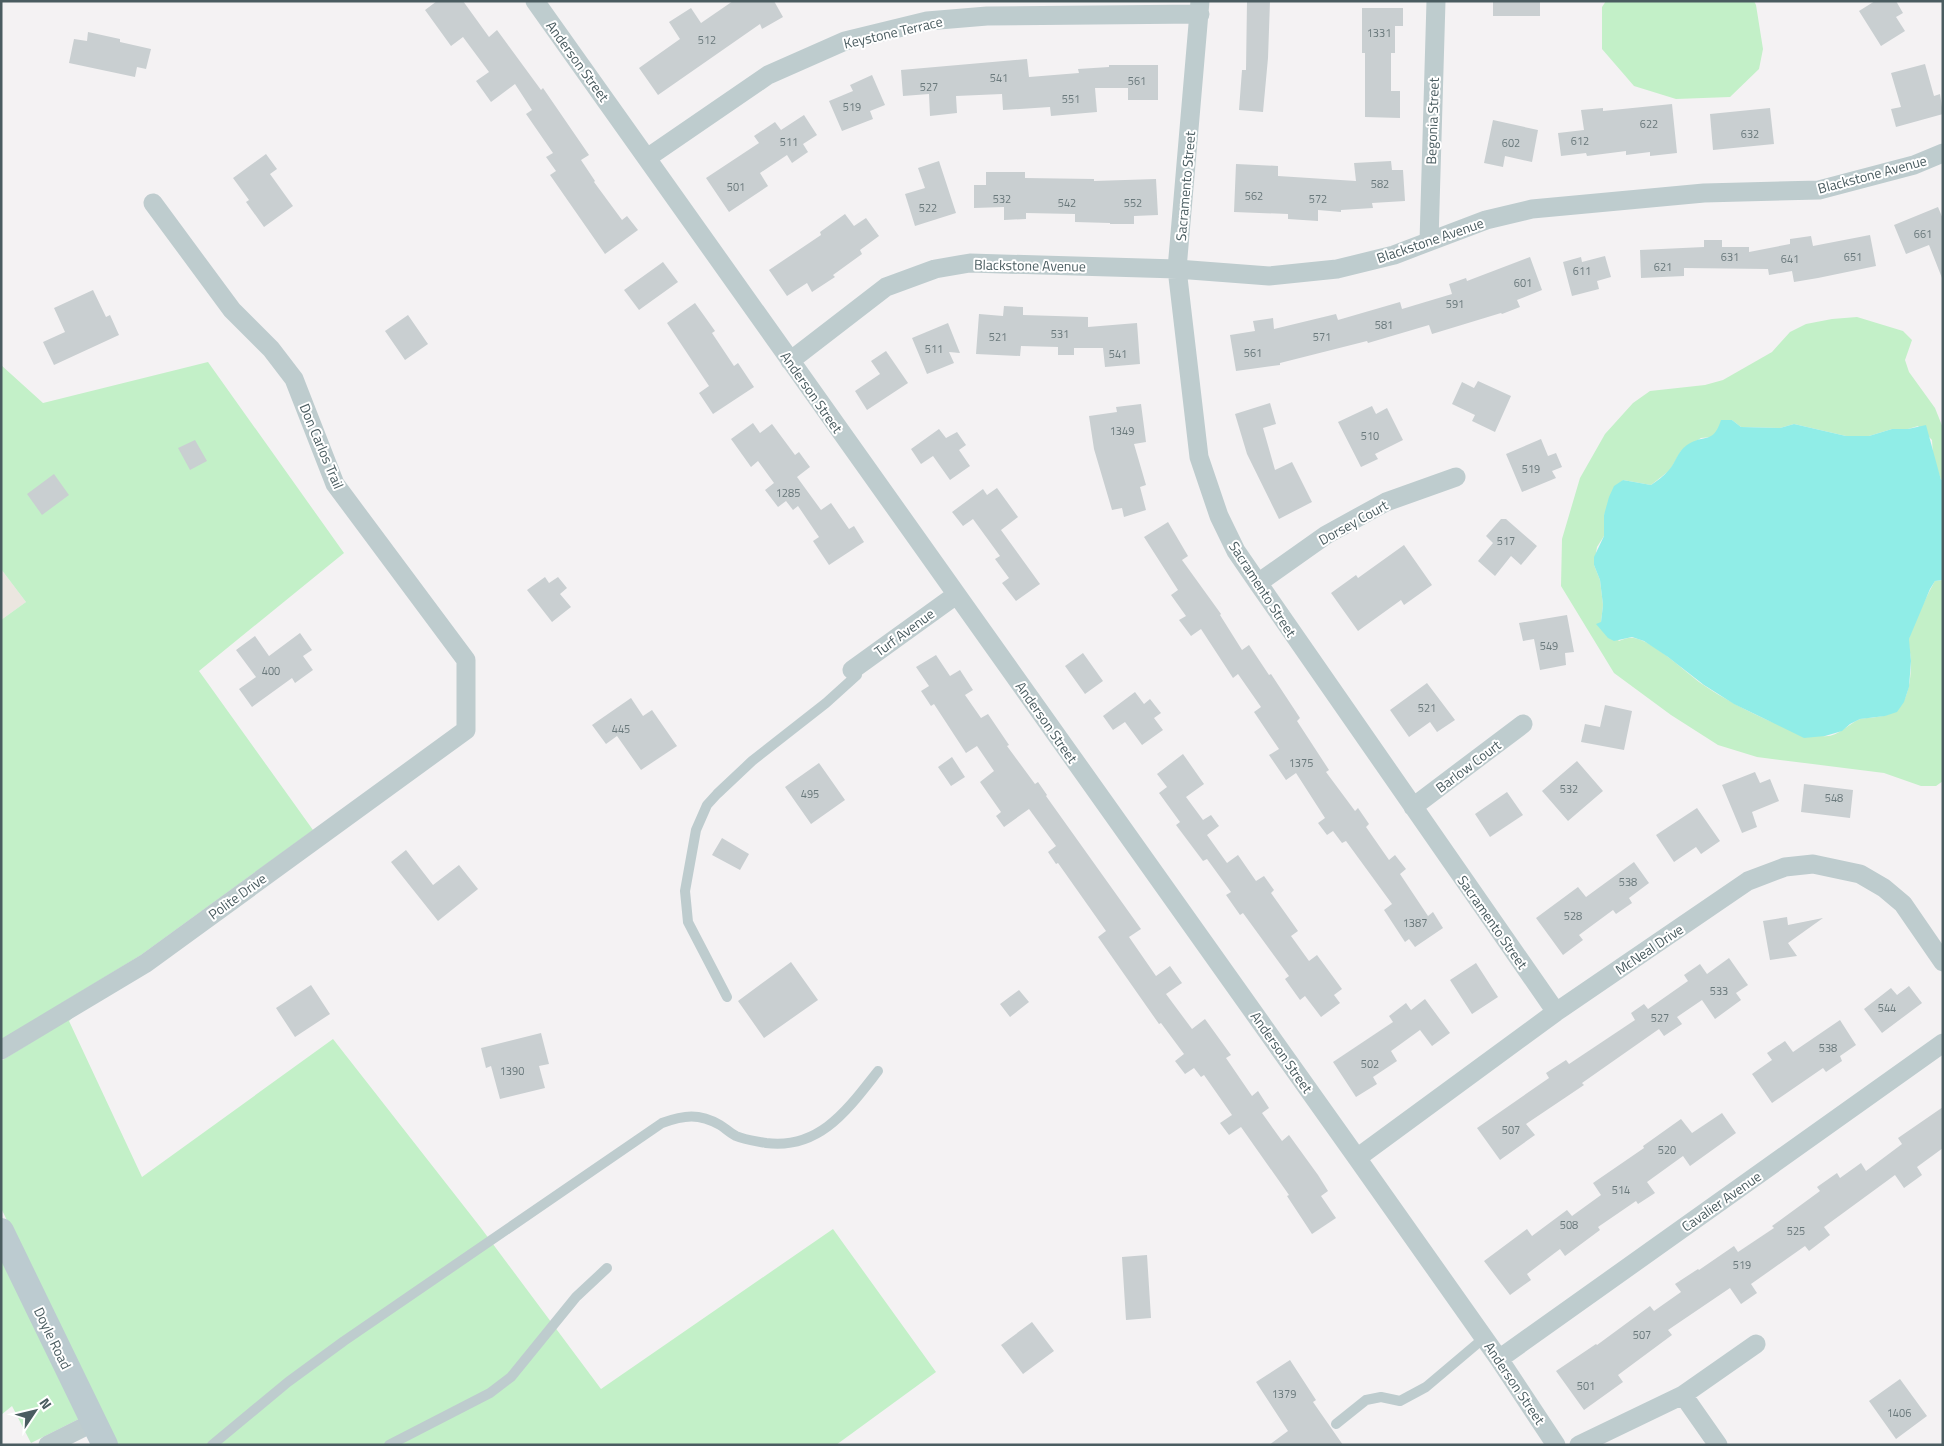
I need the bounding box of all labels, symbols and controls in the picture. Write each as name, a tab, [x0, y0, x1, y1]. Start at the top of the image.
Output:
street label: Keystone Terrace	[842, 10, 944, 54]
street label: Anderson Street	[541, 16, 615, 106]
house number: 1331	[1367, 25, 1391, 41]
house number: 512	[698, 32, 716, 48]
house number: 541	[990, 70, 1008, 86]
house number: 561	[1128, 73, 1146, 89]
street label: Begonia Street	[1420, 77, 1444, 165]
house number: 527	[920, 79, 938, 95]
house number: 551	[1062, 91, 1080, 107]
house number: 519	[843, 99, 861, 115]
house number: 622	[1640, 116, 1658, 132]
house number: 632	[1741, 126, 1759, 142]
street label: Sacramento Street	[1170, 130, 1200, 242]
house number: 612	[1571, 133, 1589, 149]
house number: 511	[780, 134, 798, 150]
house number: 602	[1502, 135, 1520, 151]
street label: Blackstone Avenue	[1815, 149, 1929, 199]
house number: 582	[1371, 176, 1389, 192]
house number: 501	[727, 179, 745, 195]
house number: 562	[1245, 188, 1263, 204]
house number: 532	[993, 191, 1011, 207]
house number: 572	[1309, 191, 1327, 207]
house number: 542	[1058, 195, 1076, 211]
house number: 552	[1124, 195, 1142, 211]
house number: 522	[919, 200, 937, 216]
street label: Blackstone Avenue	[1374, 212, 1486, 268]
house number: 661	[1914, 226, 1932, 242]
house number: 631	[1721, 249, 1739, 265]
house number: 651	[1844, 249, 1862, 265]
house number: 641	[1781, 251, 1799, 267]
street label: Blackstone Avenue	[974, 254, 1086, 276]
house number: 621	[1654, 259, 1672, 275]
house number: 611	[1573, 263, 1591, 279]
house number: 601	[1514, 275, 1532, 291]
house number: 591	[1446, 296, 1464, 312]
house number: 581	[1375, 317, 1393, 333]
house number: 531	[1051, 326, 1069, 342]
house number: 521	[989, 329, 1007, 345]
house number: 571	[1313, 329, 1331, 345]
house number: 511	[925, 341, 943, 357]
house number: 561	[1244, 345, 1262, 361]
house number: 541	[1109, 346, 1127, 362]
street label: Anderson Street	[776, 347, 848, 437]
street label: Don Carlos Trail	[295, 400, 349, 492]
house number: 1349	[1110, 423, 1134, 439]
house number: 510	[1361, 428, 1379, 444]
house number: 519	[1522, 461, 1540, 477]
house number: 1285	[776, 485, 800, 501]
street label: Dorsey Court	[1314, 494, 1392, 550]
house number: 517	[1497, 533, 1515, 549]
street label: Sacramento Street	[1224, 537, 1302, 641]
street label: Turf Avenue	[870, 603, 938, 661]
house number: 549	[1540, 638, 1558, 654]
house number: 400	[262, 663, 280, 679]
street label: Anderson Street	[1011, 677, 1083, 767]
house number: 521	[1418, 700, 1436, 716]
house number: 445	[612, 721, 630, 737]
street label: Barlow Court	[1431, 734, 1505, 798]
house number: 1375	[1289, 755, 1313, 771]
house number: 532	[1560, 781, 1578, 797]
house number: 495	[801, 786, 819, 802]
house number: 548	[1825, 790, 1843, 806]
street label: Polite Drive	[203, 868, 271, 924]
street label: Sacramento Street	[1453, 871, 1533, 973]
house number: 538	[1619, 874, 1637, 890]
house number: 528	[1564, 908, 1582, 924]
house number: 1387	[1403, 915, 1427, 931]
street label: McNeal Drive	[1611, 918, 1687, 980]
house number: 533	[1710, 983, 1728, 999]
house number: 544	[1878, 1000, 1896, 1016]
street label: Anderson Street	[1246, 1007, 1318, 1097]
house number: 527	[1651, 1010, 1669, 1026]
house number: 538	[1819, 1040, 1837, 1056]
house number: 502	[1361, 1056, 1379, 1072]
house number: 1390	[500, 1063, 524, 1079]
house number: 507	[1502, 1122, 1520, 1138]
house number: 520	[1658, 1142, 1676, 1158]
street label: Cavalier Avenue	[1677, 1166, 1765, 1236]
house number: 514	[1612, 1182, 1630, 1198]
house number: 508	[1560, 1217, 1578, 1233]
house number: 525	[1787, 1223, 1805, 1239]
house number: 519	[1733, 1257, 1751, 1273]
street label: Doyle Road	[29, 1303, 77, 1373]
house number: 507	[1633, 1327, 1651, 1343]
street label: Anderson Street	[1480, 1337, 1551, 1429]
house number: 501	[1577, 1378, 1595, 1394]
north arrow	[10, 1386, 60, 1436]
house number: 1379	[1272, 1386, 1296, 1402]
text: N	[35, 1393, 57, 1413]
house number: 1406	[1887, 1405, 1911, 1421]

